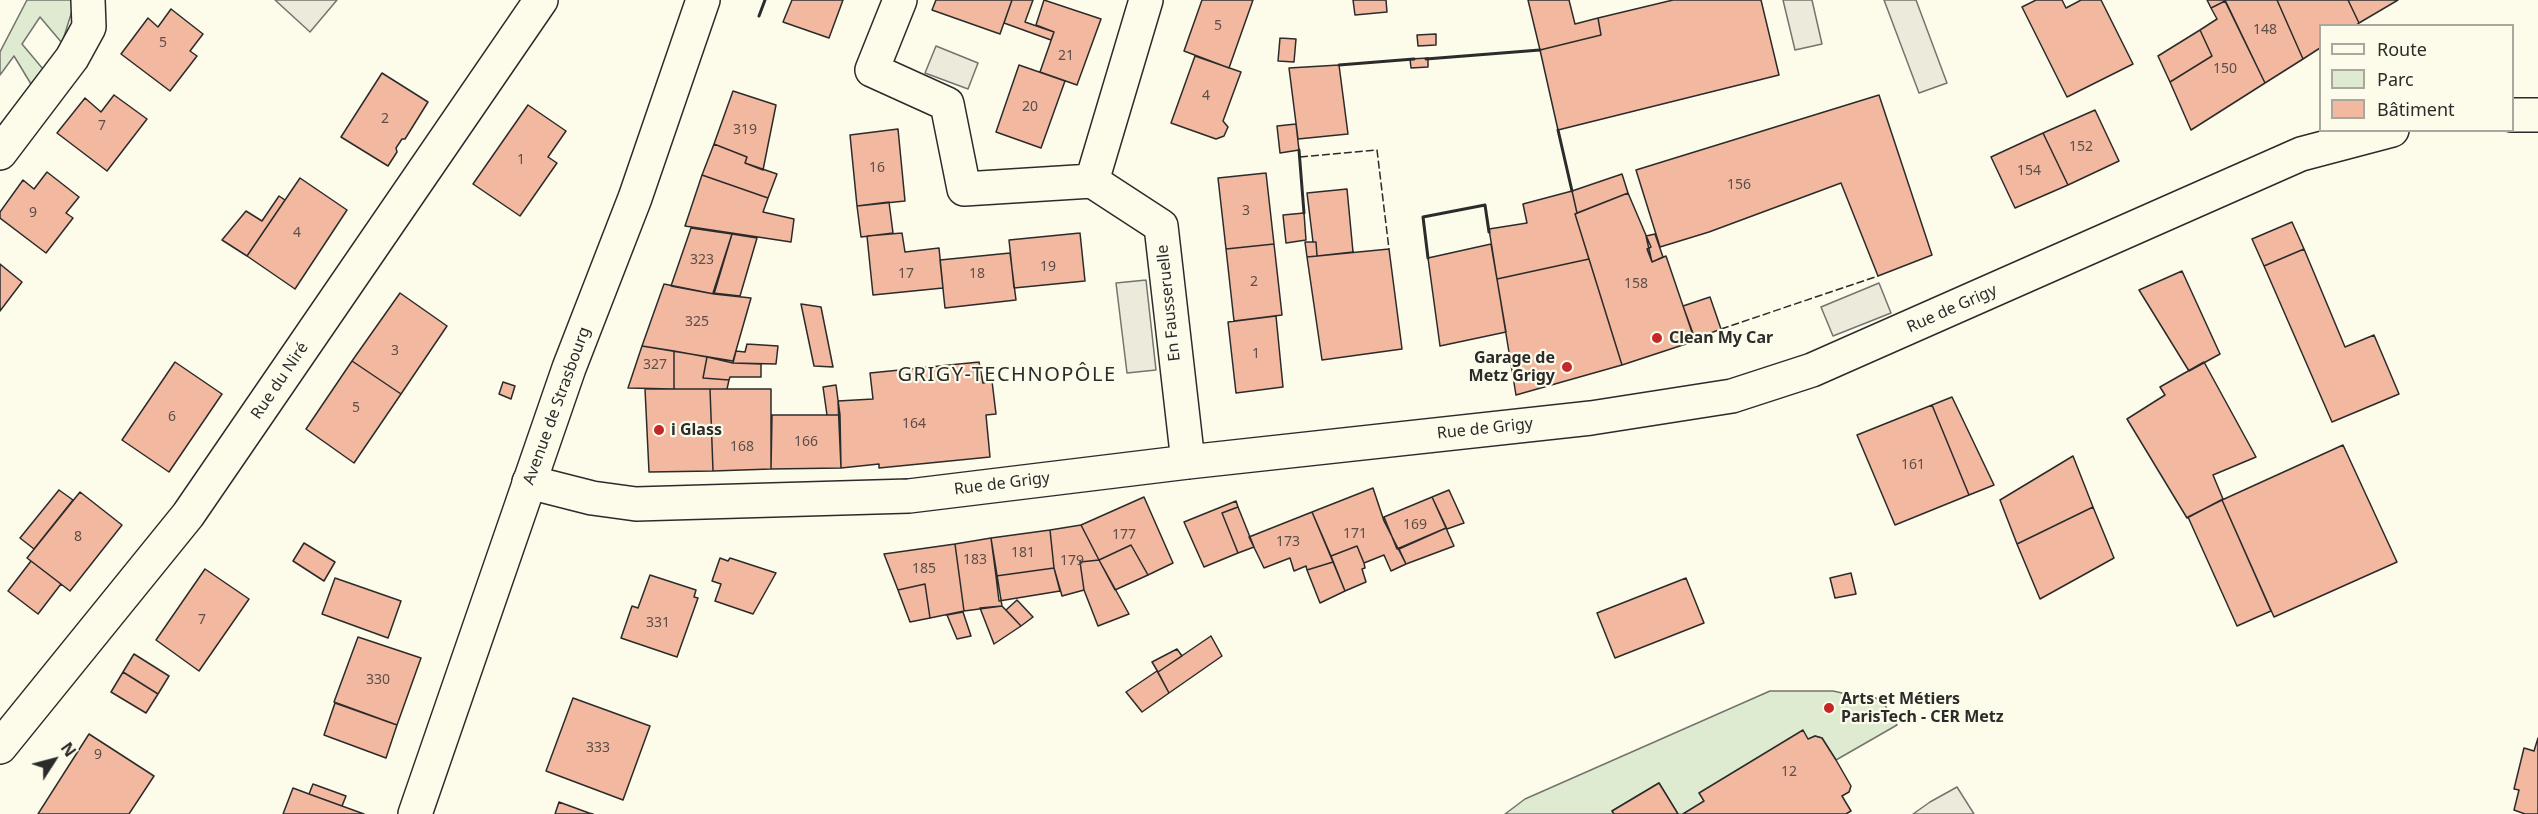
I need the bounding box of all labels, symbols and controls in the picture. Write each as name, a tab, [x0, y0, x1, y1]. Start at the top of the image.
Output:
house number: 5	[1214, 18, 1222, 34]
house number: 148	[2253, 22, 2277, 38]
legend	[2319, 24, 2514, 132]
house number: 5	[159, 35, 167, 51]
text: Route	[2377, 37, 2427, 61]
house number: 21	[1058, 48, 1074, 64]
house number: 150	[2213, 61, 2237, 77]
text: Parc	[2377, 67, 2414, 91]
house number: 4	[1202, 88, 1210, 104]
text: Bâtiment	[2377, 97, 2455, 121]
house number: 20	[1022, 99, 1038, 115]
house number: 2	[381, 111, 389, 127]
house number: 7	[98, 118, 106, 134]
house number: 319	[733, 122, 757, 138]
house number: 152	[2069, 139, 2093, 155]
house number: 1	[517, 152, 525, 168]
house number: 16	[869, 160, 885, 176]
house number: 154	[2017, 163, 2041, 179]
house number: 156	[1727, 177, 1751, 193]
house number: 3	[1242, 203, 1250, 219]
house number: 9	[29, 205, 37, 221]
house number: 4	[293, 225, 301, 241]
street label: En Fausseruelle	[1153, 244, 1185, 362]
house number: 323	[690, 252, 714, 268]
house number: 19	[1040, 259, 1056, 275]
house number: 17	[898, 266, 914, 282]
house number: 18	[969, 266, 985, 282]
house number: 2	[1250, 274, 1258, 290]
house number: 158	[1624, 276, 1648, 292]
street label: Rue de Grigy	[1904, 281, 2000, 337]
house number: 325	[685, 314, 709, 330]
street label: Avenue de Strasbourg	[519, 324, 595, 488]
place label: Clean My Car	[1669, 328, 1773, 348]
marker: Clean My Car	[1650, 331, 1664, 345]
street label: Rue du Niré	[247, 339, 313, 423]
house number: 3	[391, 343, 399, 359]
house number: 1	[1252, 346, 1260, 362]
place label: Garage de Metz Grigy	[1469, 348, 1555, 386]
house number: 327	[643, 357, 667, 373]
marker: Garage de Metz Grigy	[1560, 360, 1574, 374]
district label: GRIGY-TECHNOPÔLE	[897, 363, 1117, 387]
house number: 5	[352, 400, 360, 416]
house number: 6	[168, 409, 176, 425]
street label: Rue de Grigy	[1436, 414, 1534, 444]
house number: 164	[902, 416, 926, 432]
place label: i Glass	[671, 420, 722, 440]
marker: i Glass	[652, 423, 666, 437]
house number: 166	[794, 434, 818, 450]
house number: 168	[730, 439, 754, 455]
house number: 161	[1901, 457, 1925, 473]
street label: Rue de Grigy	[953, 469, 1051, 499]
house number: 169	[1403, 517, 1427, 533]
house number: 171	[1343, 526, 1367, 542]
house number: 177	[1112, 527, 1136, 543]
house number: 8	[74, 529, 82, 545]
house number: 173	[1276, 534, 1300, 550]
house number: 181	[1011, 545, 1035, 561]
house number: 183	[963, 552, 987, 568]
house number: 179	[1060, 553, 1084, 569]
house number: 185	[912, 561, 936, 577]
house number: 7	[198, 612, 206, 628]
house number: 331	[646, 615, 670, 631]
house number: 330	[366, 672, 390, 688]
place label: Arts et Métiers ParisTech - CER Metz	[1841, 689, 2004, 727]
marker: Arts et Métiers ParisTech - CER Metz	[1822, 701, 1836, 715]
north arrow	[24, 730, 84, 790]
text: N	[56, 738, 81, 761]
house number: 333	[586, 740, 610, 756]
house number: 9	[94, 747, 102, 763]
house number: 12	[1781, 764, 1797, 780]

